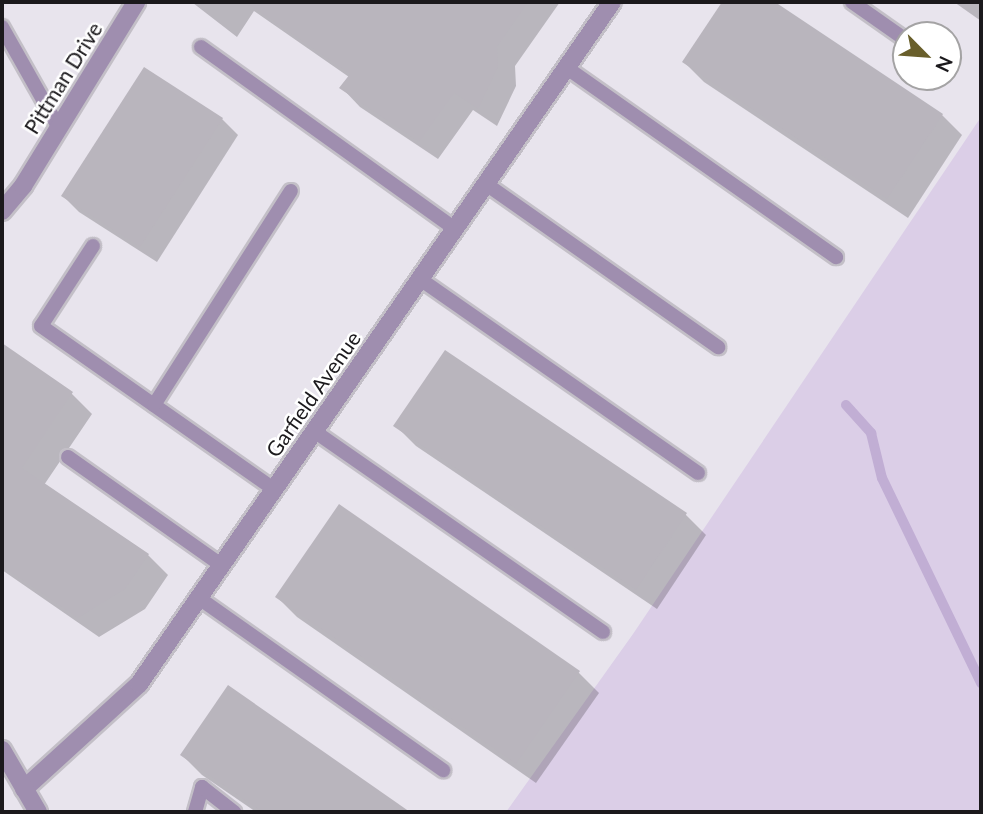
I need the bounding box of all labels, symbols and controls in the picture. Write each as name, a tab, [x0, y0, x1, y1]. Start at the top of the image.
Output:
street label: Pittman Drive	[19, 18, 107, 138]
north arrow	[892, 21, 962, 91]
text: N	[931, 53, 958, 76]
street label: Garfield Avenue	[260, 326, 366, 462]

